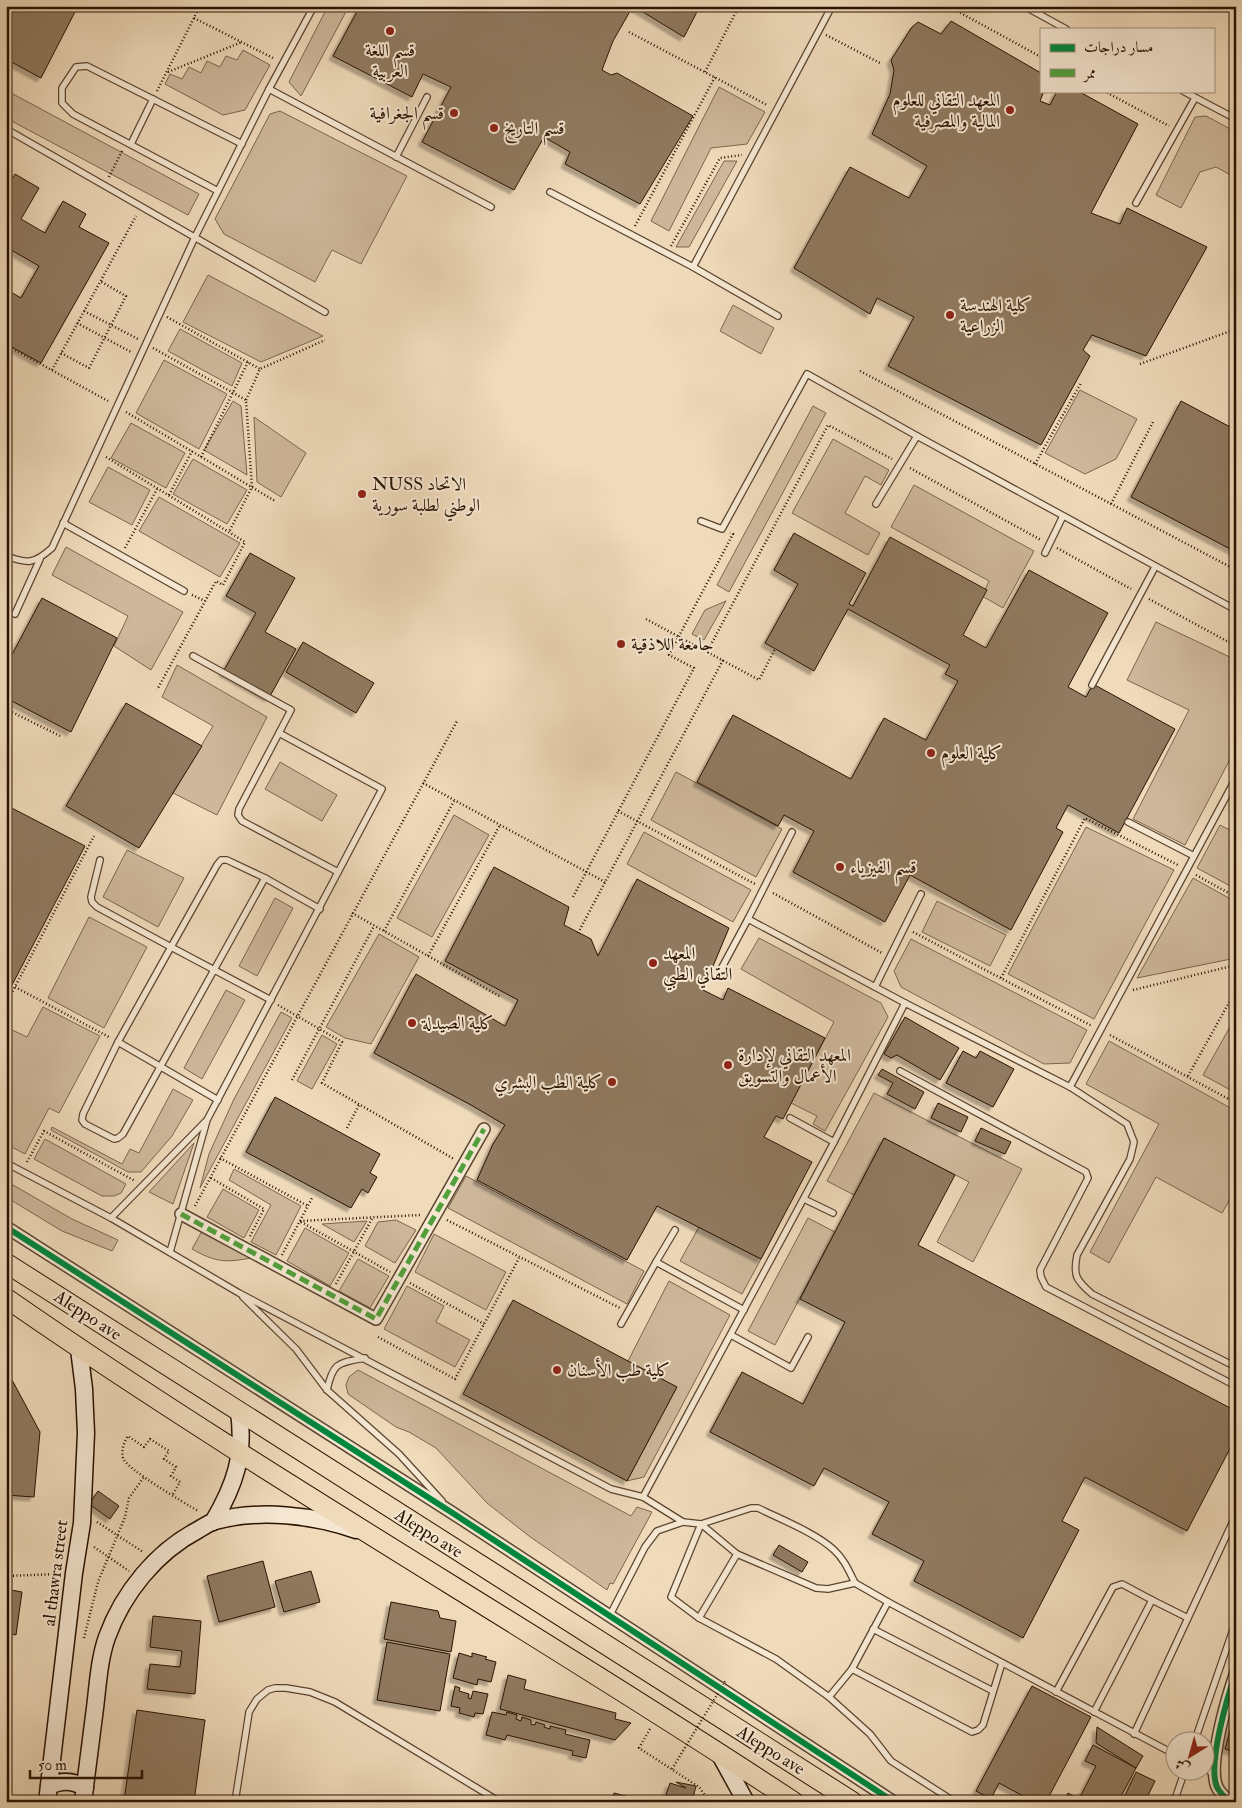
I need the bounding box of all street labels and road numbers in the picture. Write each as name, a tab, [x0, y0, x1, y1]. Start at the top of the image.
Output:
street label: Aleppo ave	[49, 1284, 126, 1346]
street label: Aleppo ave	[389, 1503, 468, 1564]
street label: al thawra street	[38, 1518, 73, 1627]
street label: Aleppo ave	[731, 1720, 810, 1781]

